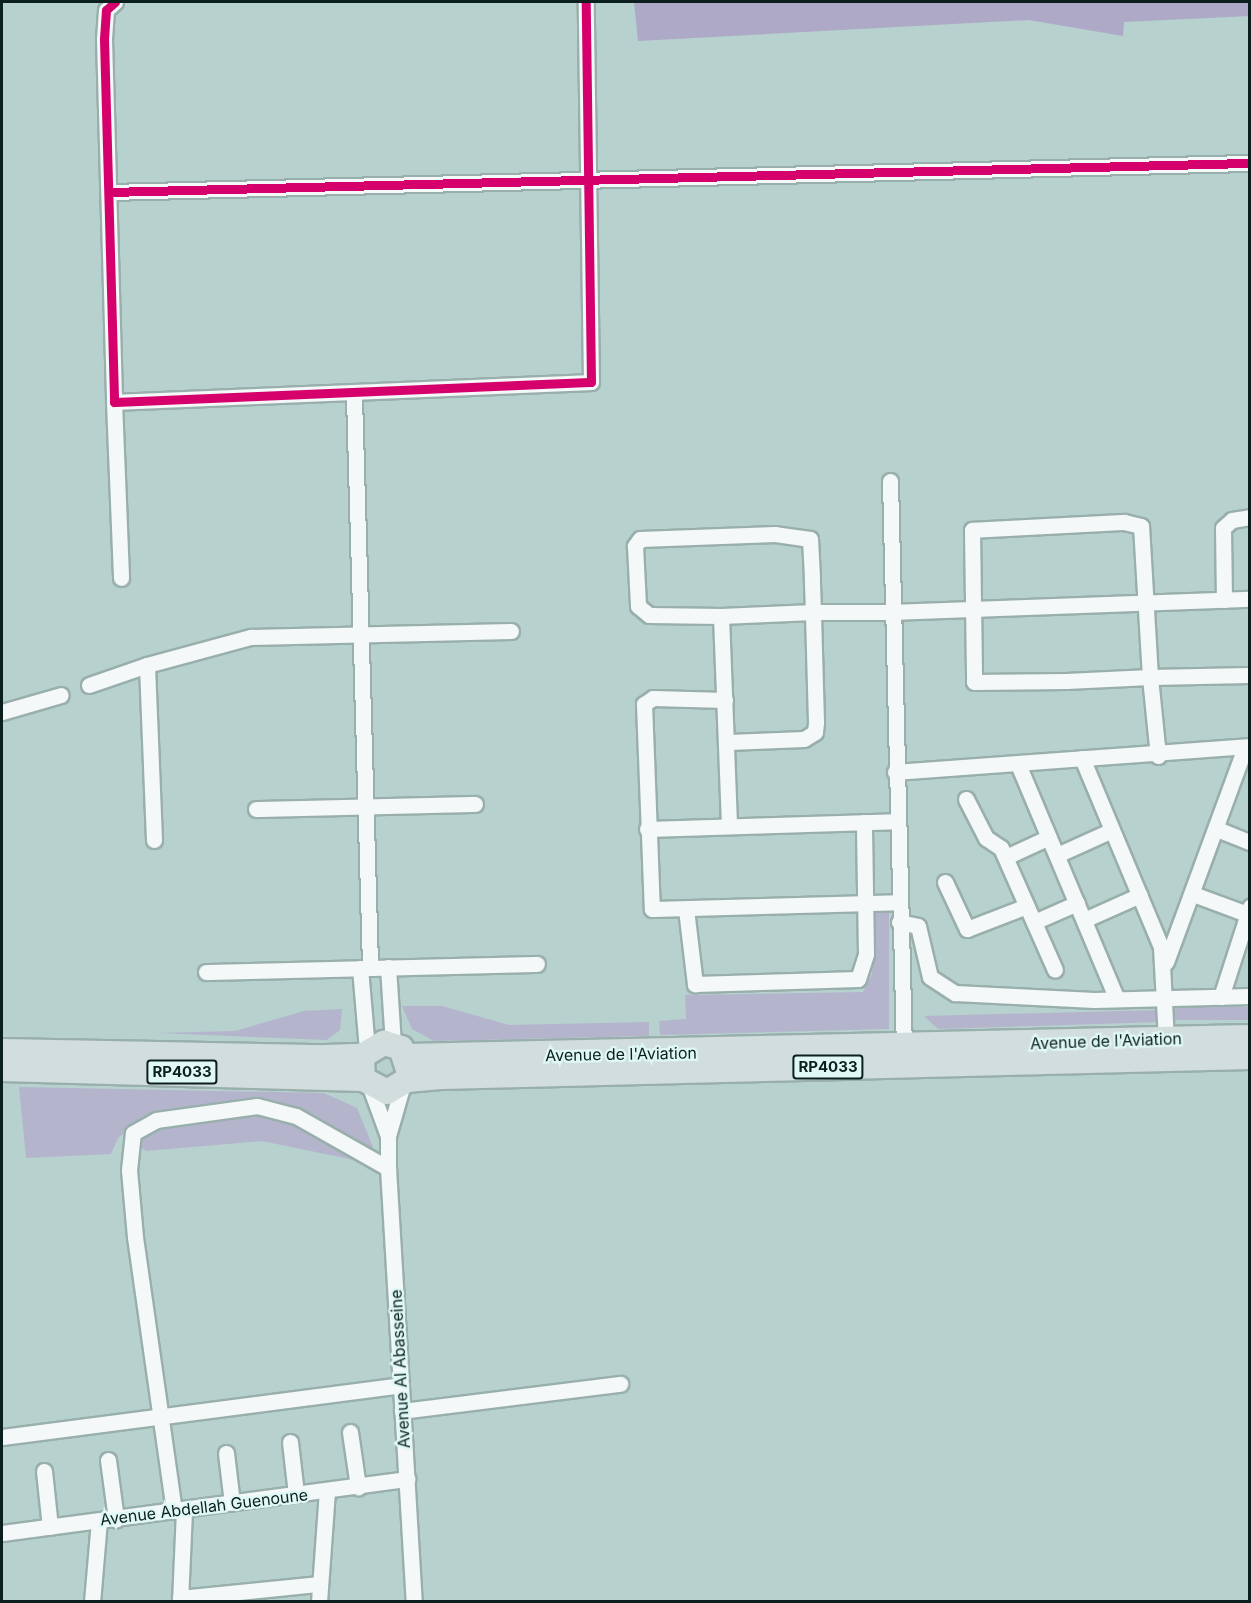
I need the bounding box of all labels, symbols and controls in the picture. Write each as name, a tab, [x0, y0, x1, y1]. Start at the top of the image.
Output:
street label: Avenue de l'Aviation	[1030, 1029, 1182, 1053]
street label: Avenue de l'Aviation	[545, 1043, 697, 1065]
road number: RP4033	[792, 1055, 864, 1079]
road number: RP4033	[146, 1060, 218, 1084]
street label: Avenue Al Abasseine	[386, 1289, 414, 1449]
street label: Avenue Abdellah Guenoune	[99, 1485, 309, 1529]

